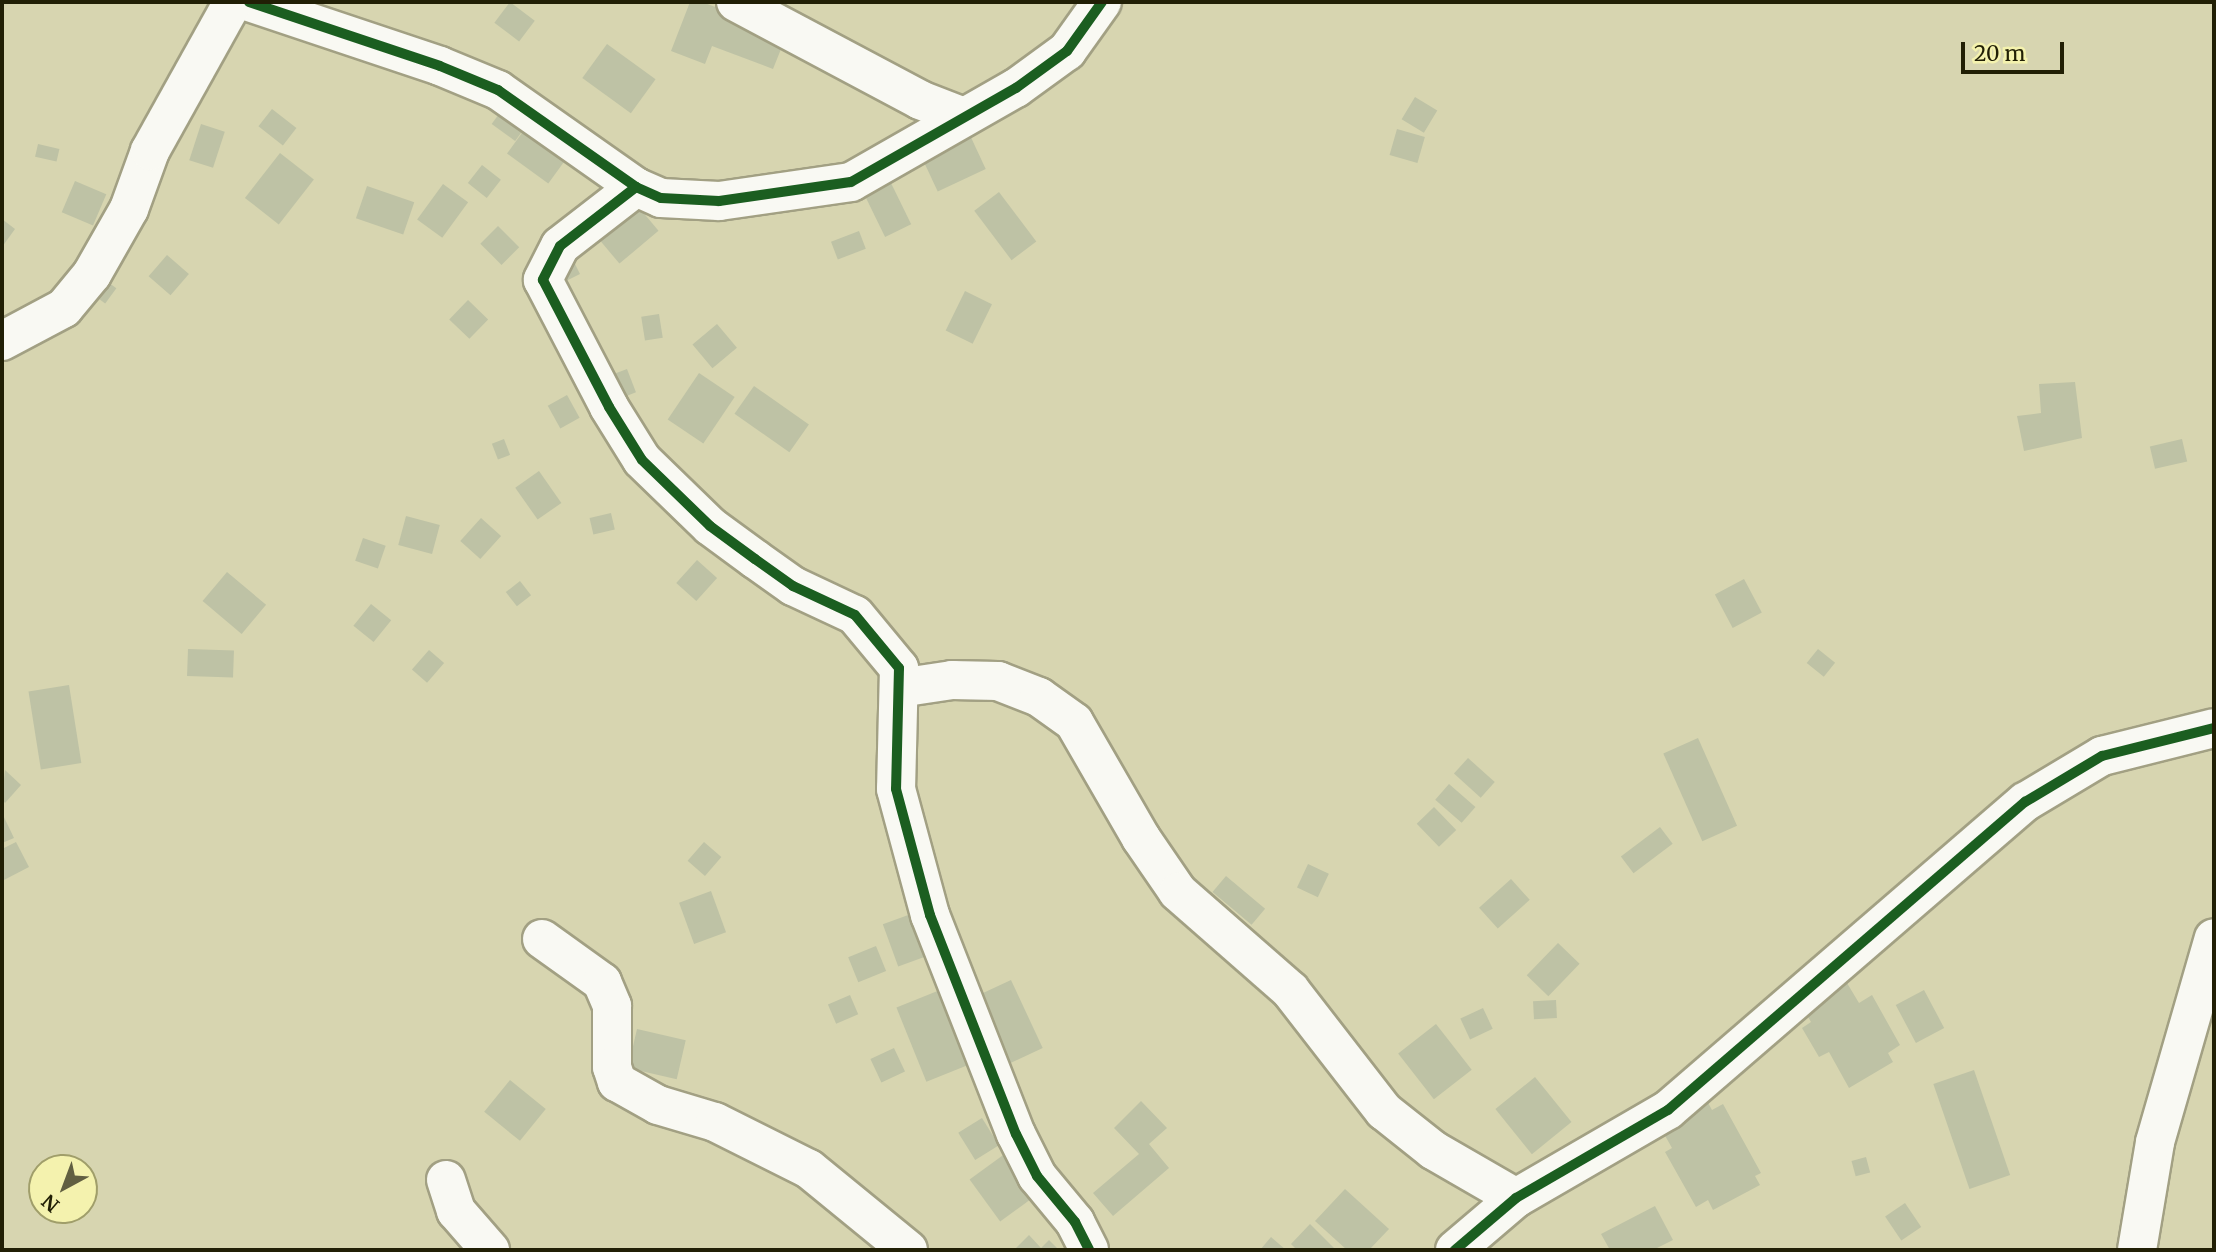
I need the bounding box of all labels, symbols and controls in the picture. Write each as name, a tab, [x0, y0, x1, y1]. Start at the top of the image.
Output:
scale bar	[1964, 28, 2067, 72]
text: 20 m	[1974, 40, 2025, 67]
north arrow	[28, 1154, 98, 1224]
text: N	[37, 1189, 64, 1217]

